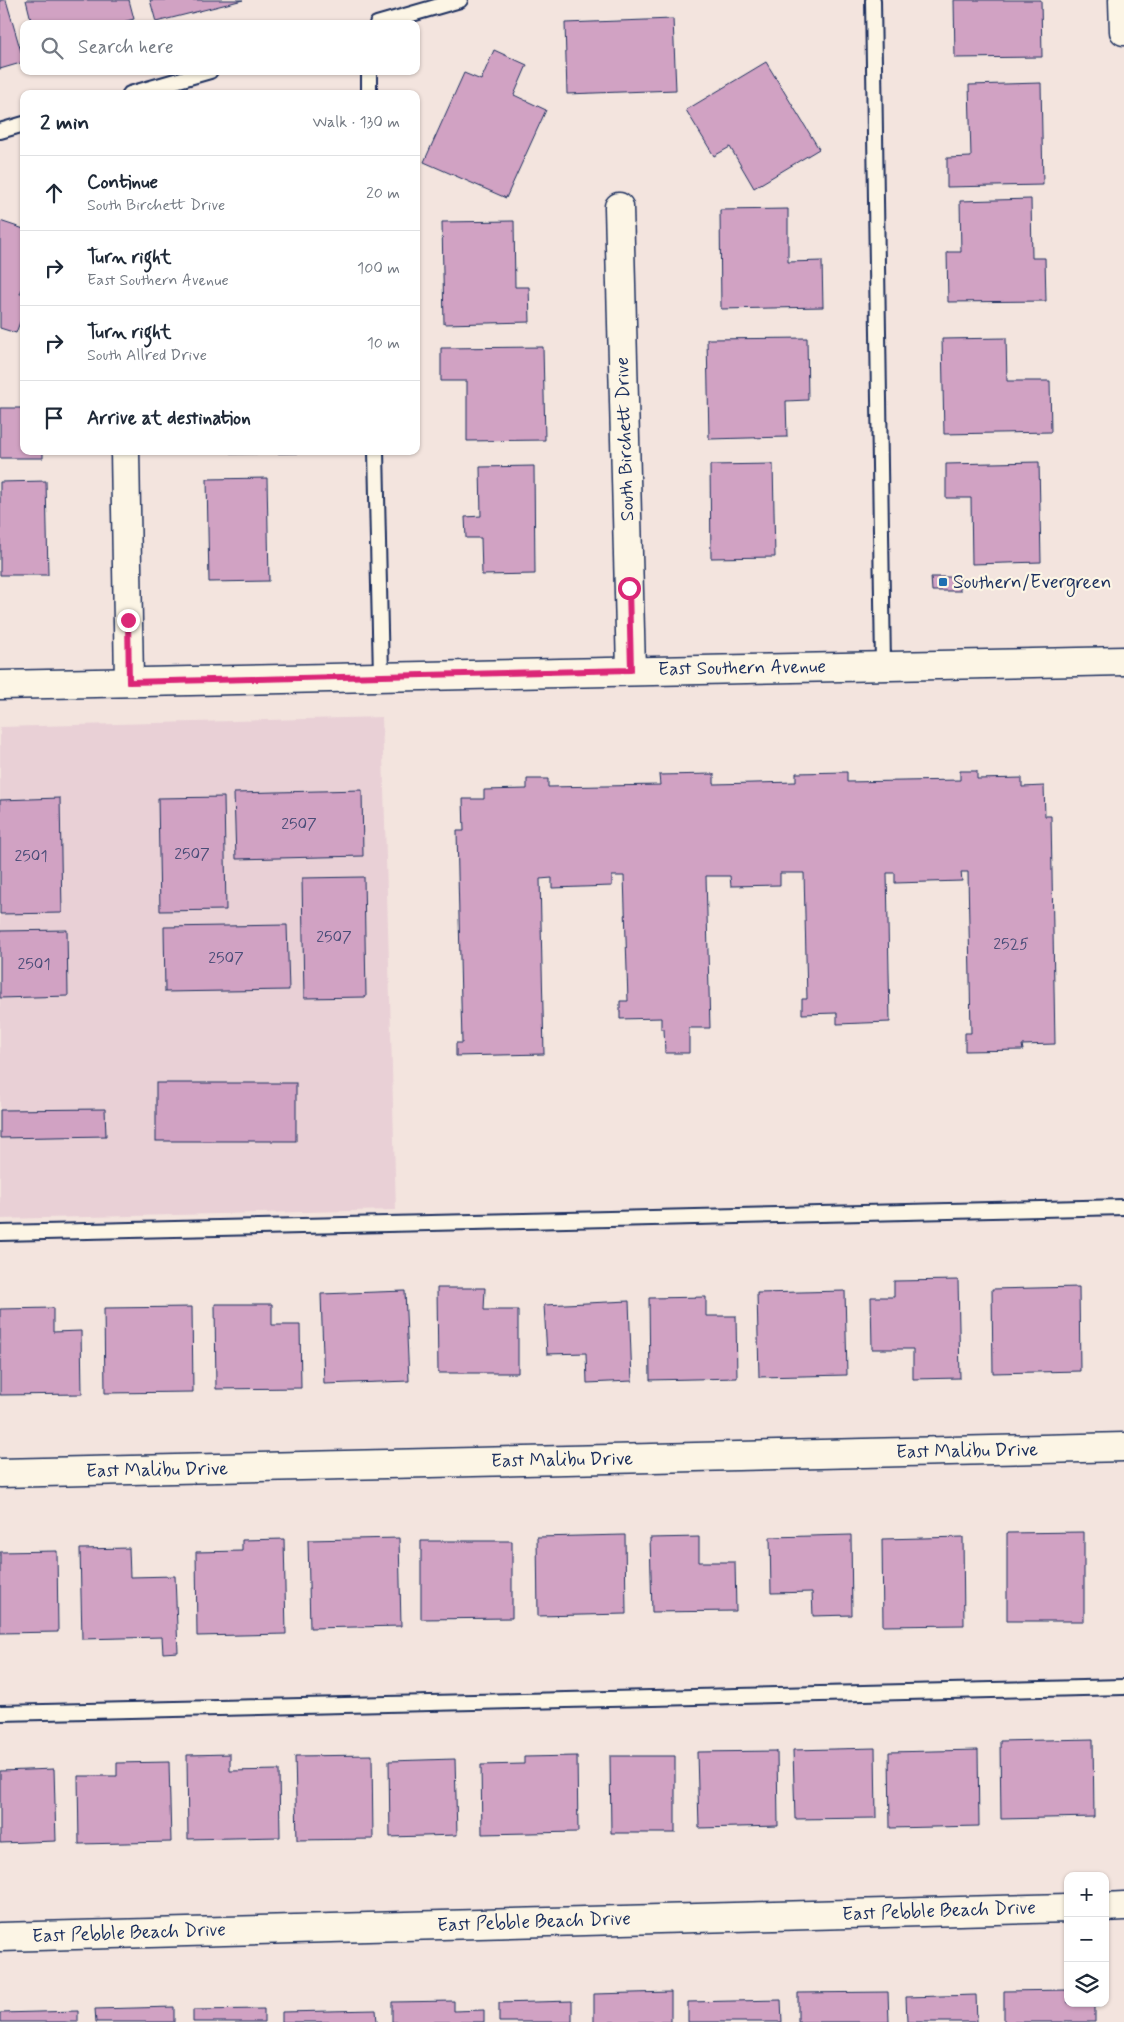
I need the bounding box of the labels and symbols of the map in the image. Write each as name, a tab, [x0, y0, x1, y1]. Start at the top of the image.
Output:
street label: South Birchett Drive	[610, 356, 640, 522]
place label: Southern/Evergreen	[953, 570, 1111, 597]
marker: Southern/Evergreen	[937, 576, 949, 588]
route start	[618, 577, 641, 600]
route end	[117, 609, 140, 632]
street label: East Southern Avenue	[658, 654, 826, 682]
house number: 2507	[281, 814, 317, 835]
house number: 2507	[174, 844, 210, 865]
house number: 2501	[14, 846, 48, 867]
house number: 2507	[316, 927, 352, 948]
house number: 2525	[993, 934, 1029, 955]
house number: 2507	[208, 948, 244, 969]
house number: 2501	[17, 954, 51, 975]
street label: East Malibu Drive	[896, 1437, 1038, 1465]
street label: East Malibu Drive	[491, 1446, 633, 1474]
street label: East Malibu Drive	[86, 1456, 228, 1484]
street label: East Pebble Beach Drive	[842, 1895, 1036, 1927]
street label: East Pebble Beach Drive	[437, 1906, 631, 1938]
street label: East Pebble Beach Drive	[32, 1917, 226, 1949]

